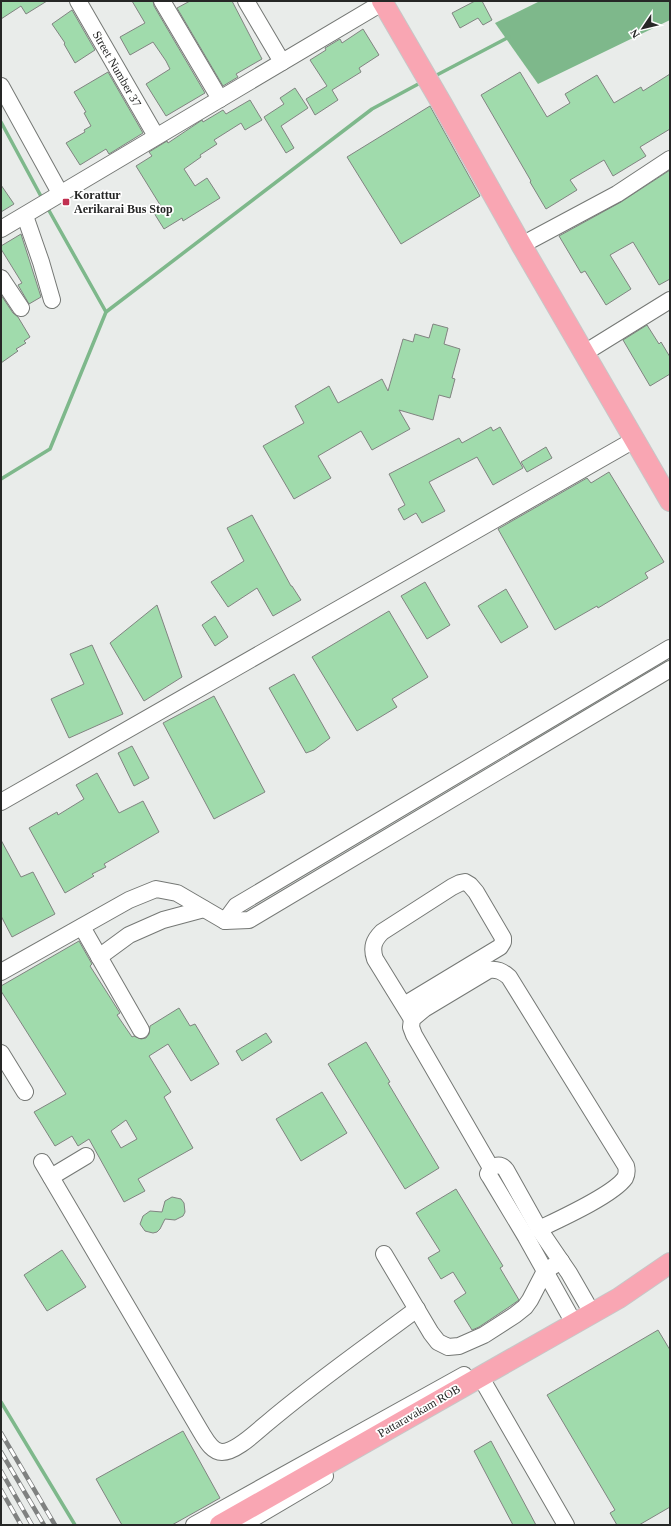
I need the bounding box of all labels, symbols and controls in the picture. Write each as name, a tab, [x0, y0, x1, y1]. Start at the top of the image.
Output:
north arrow	[623, 8, 663, 48]
text: N	[628, 27, 642, 40]
street label: Street Number 37	[90, 29, 144, 109]
place label: Korattur Aerikarai Bus Stop	[74, 188, 173, 216]
marker: Korattur Aerikarai Bus Stop	[61, 197, 71, 207]
street label: Pattaravakam ROB	[375, 1382, 463, 1440]

